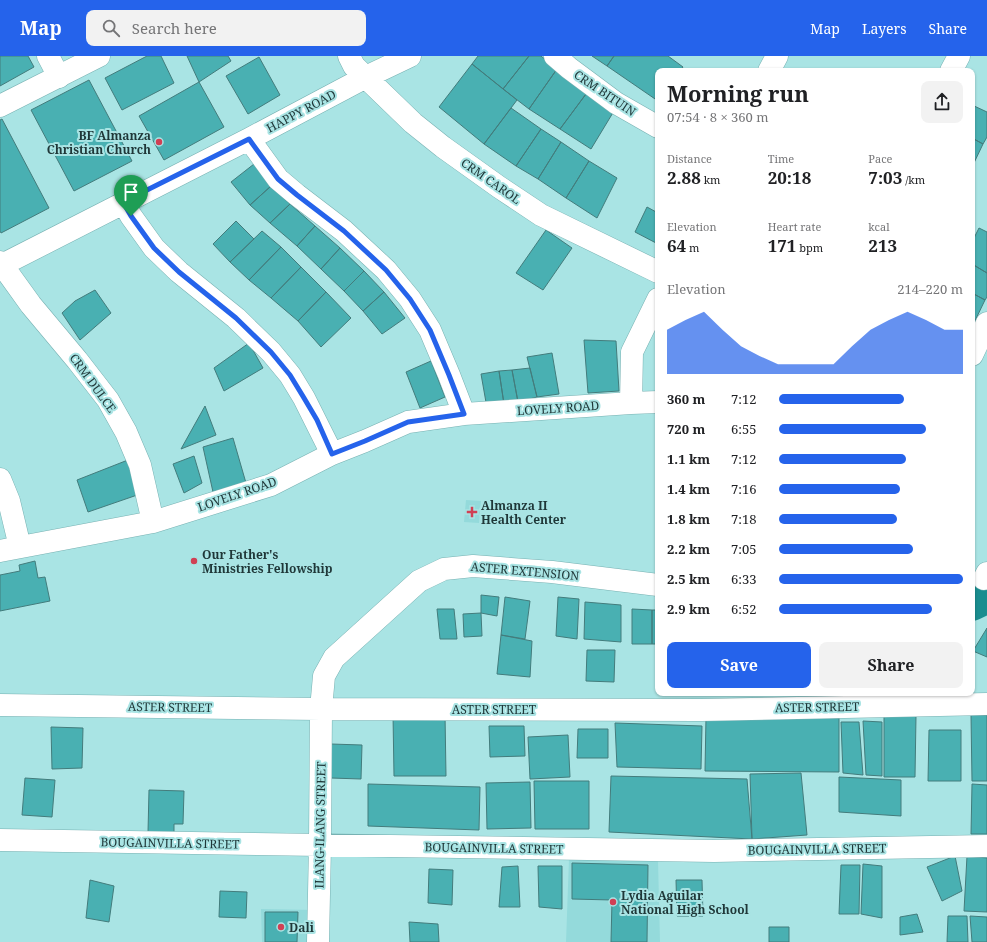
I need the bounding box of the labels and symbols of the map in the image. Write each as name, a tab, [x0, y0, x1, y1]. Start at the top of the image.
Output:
street label: CRM BITUIN	[571, 66, 639, 120]
street label: HAPPY ROAD	[263, 85, 339, 136]
place label: BF Almanza Christian Church	[47, 127, 151, 158]
marker: BF Almanza Christian Church	[154, 137, 164, 147]
street label: CRM CAROL	[458, 154, 524, 208]
pin	[114, 175, 148, 216]
street label: CRM DULCE	[66, 350, 120, 416]
street label: LOVELY ROAD	[516, 397, 600, 419]
street label: LOVELY ROAD	[195, 472, 279, 515]
place label: Almanza II Health Center	[481, 497, 567, 528]
marker: Almanza II Health Center	[466, 506, 478, 518]
place label: Our Father's Ministries Fellowship	[202, 546, 333, 577]
marker: Our Father's Ministries Fellowship	[189, 556, 199, 566]
street label: ASTER EXTENSION	[470, 558, 580, 584]
street label: ASTER STREET	[128, 698, 213, 716]
street label: ASTER STREET	[775, 698, 860, 716]
street label: ASTER STREET	[452, 701, 537, 718]
street label: ILANG-ILANG STREET	[310, 761, 330, 889]
street label: BOUGAINVILLA STREET	[100, 833, 240, 853]
street label: BOUGAINVILLA STREET	[424, 838, 564, 858]
street label: BOUGAINVILLA STREET	[747, 839, 887, 859]
place label: Lydia Aguilar National High School	[621, 887, 750, 918]
marker: Lydia Aguilar National High School	[608, 897, 618, 907]
place label: Dali	[289, 919, 315, 936]
marker: Dali	[276, 922, 286, 932]

